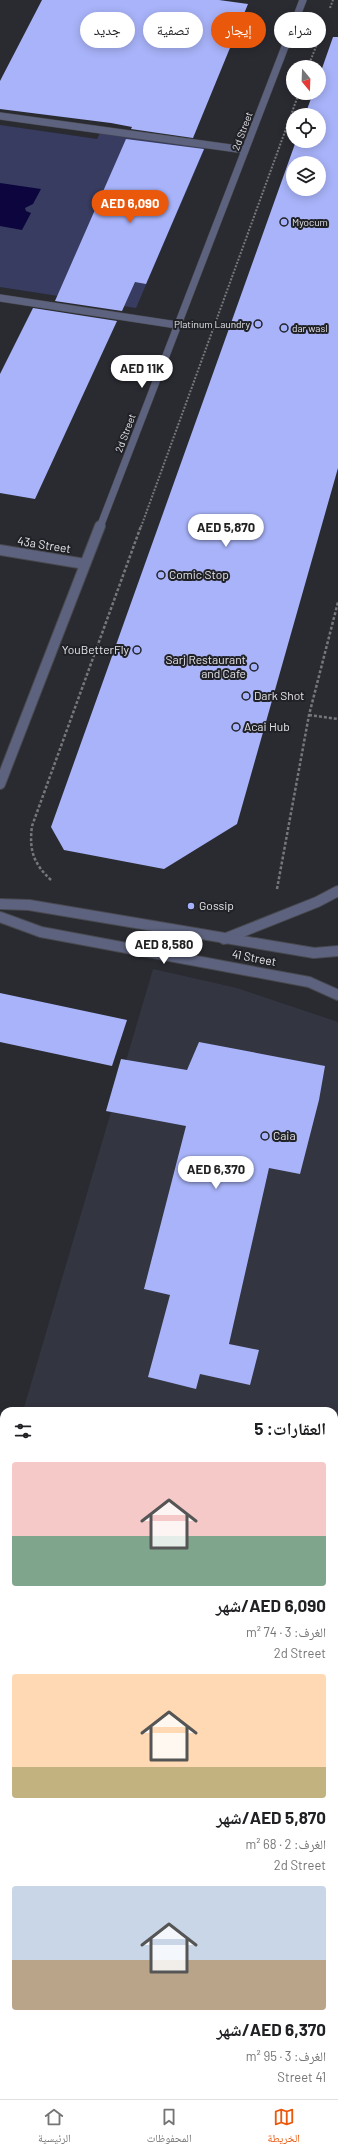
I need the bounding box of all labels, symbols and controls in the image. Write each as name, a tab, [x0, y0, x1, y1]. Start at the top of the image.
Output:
chip: جديد	[80, 12, 135, 48]
chip: تصفية	[143, 12, 203, 48]
chip: إيجار	[211, 12, 266, 48]
chip: شراء	[274, 12, 326, 48]
north arrow	[286, 60, 326, 100]
map controls	[286, 60, 326, 196]
button: locate	[286, 108, 326, 148]
street label: 2d Street	[229, 110, 255, 152]
button: layers	[286, 156, 326, 196]
pin: AED 6,090	[84, 190, 176, 224]
text: AED 6,090	[101, 195, 159, 211]
place label: Myocum	[292, 216, 328, 228]
marker: Myocum	[279, 217, 289, 227]
place label: Platinum Laundry	[174, 318, 250, 330]
marker: Platinum Laundry	[253, 319, 263, 329]
place label: dar wasl	[292, 322, 328, 334]
marker: dar wasl	[279, 323, 289, 333]
pin: AED 11K	[105, 355, 179, 389]
text: AED 11K	[120, 360, 164, 376]
street label: 2d Street	[112, 412, 138, 454]
pin: AED 5,870	[180, 514, 272, 548]
text: AED 5,870	[197, 519, 255, 535]
street label: 43a Street	[16, 533, 72, 555]
place label: Comic Stop	[169, 567, 229, 581]
marker: Comic Stop	[156, 570, 166, 580]
place label: YouBetterFly	[62, 642, 129, 656]
marker: YouBetterFly	[132, 645, 142, 655]
place label: Sarj Restaurant and Cafe	[166, 652, 246, 680]
marker: Sarj Restaurant and Cafe	[249, 662, 259, 672]
place label: Dark Shot	[254, 688, 304, 702]
marker: Dark Shot	[241, 691, 251, 701]
place label: Acai Hub	[244, 719, 290, 733]
marker: Acai Hub	[231, 722, 241, 732]
place label: Gossip	[199, 898, 234, 912]
marker: Gossip	[186, 901, 196, 911]
pin: AED 8,580	[118, 931, 210, 965]
text: AED 8,580	[135, 936, 193, 952]
street label: 41 Street	[231, 946, 278, 968]
place label: Caia	[273, 1128, 296, 1142]
marker: Caia	[260, 1131, 270, 1141]
pin: AED 6,370	[170, 1156, 262, 1190]
text: AED 6,370	[187, 1161, 245, 1177]
text: العقارات: 5	[254, 1418, 326, 1438]
icon: filters	[12, 1420, 34, 1442]
icon: home	[133, 1488, 205, 1560]
text: AED 6,090/شهر	[216, 1595, 326, 1615]
text: الغرف: 3 · 74 m²	[246, 1624, 326, 1640]
text: 2d Street	[274, 1645, 326, 1661]
icon: home	[133, 1700, 205, 1772]
text: AED 5,870/شهر	[216, 1807, 326, 1827]
text: الغرف: 2 · 68 m²	[246, 1836, 326, 1852]
text: 2d Street	[274, 1857, 326, 1873]
icon: home	[133, 1912, 205, 1984]
text: AED 6,370/شهر	[216, 2019, 326, 2039]
text: الغرف: 3 · 95 m²	[246, 2048, 326, 2064]
text: 41 Street	[277, 2069, 326, 2085]
tab: الرئيسية	[38, 2106, 71, 2149]
tab: المحفوظات	[147, 2106, 192, 2149]
tab: الخريطة	[268, 2106, 300, 2149]

